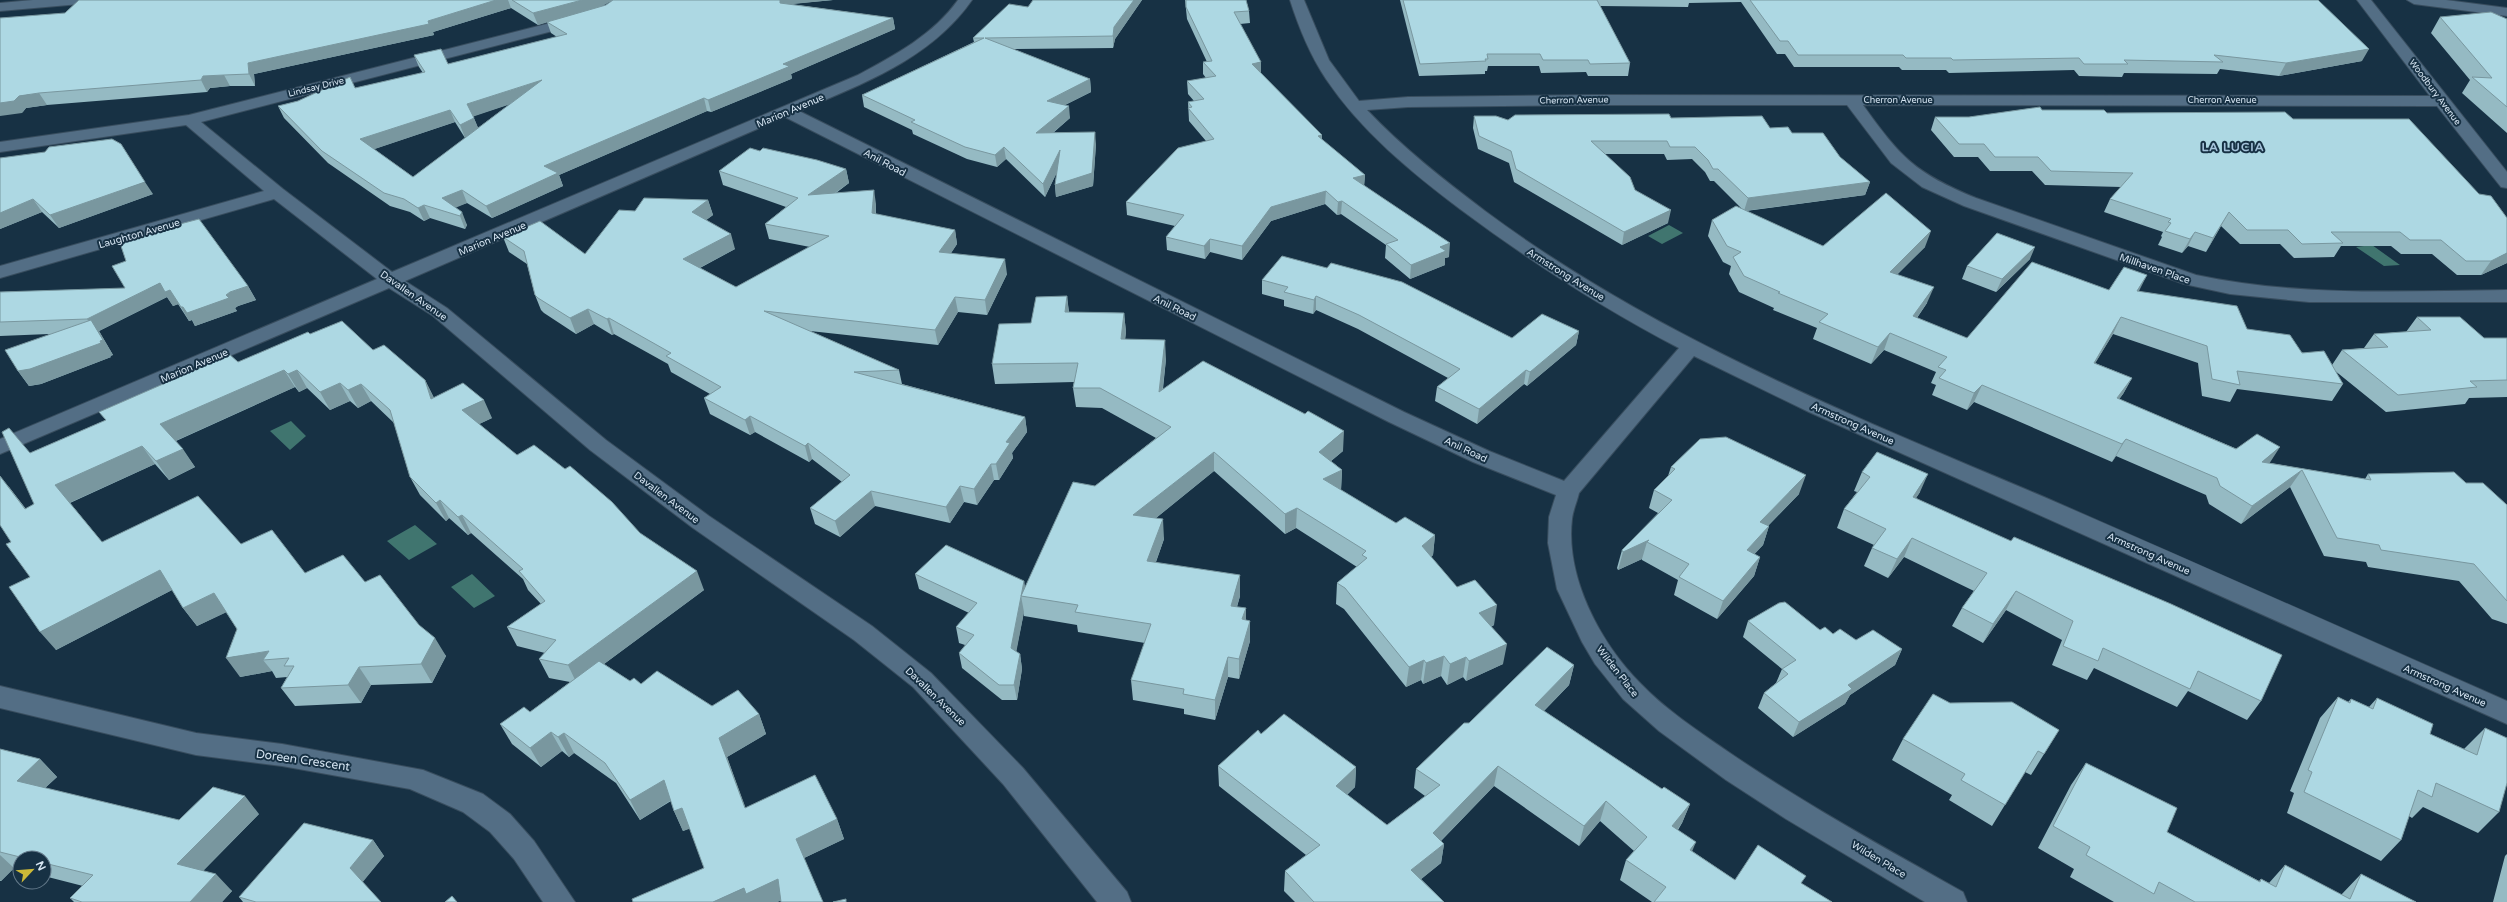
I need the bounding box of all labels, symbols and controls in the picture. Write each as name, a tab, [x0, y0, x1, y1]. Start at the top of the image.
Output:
street label: Woodbury Avenue	[2406, 57, 2463, 127]
street label: Lindsay Drive	[287, 75, 345, 100]
street label: Marion Avenue	[755, 91, 826, 131]
street label: Cherron Avenue	[1539, 94, 1609, 107]
street label: Cherron Avenue	[1863, 95, 1933, 106]
street label: Cherron Avenue	[2187, 95, 2257, 106]
district label: LA LUCIA	[2201, 140, 2265, 154]
street label: Anil Road	[861, 147, 908, 179]
street label: Laughton Avenue	[97, 217, 182, 251]
street label: Marion Avenue	[457, 219, 528, 259]
street label: Armstrong Avenue	[1524, 246, 1607, 304]
street label: Millhaven Place	[2118, 251, 2192, 287]
street label: Davallen Avenue	[378, 268, 449, 324]
street label: Anil Road	[1151, 292, 1198, 323]
street label: Marion Avenue	[159, 346, 230, 386]
street label: Armstrong Avenue	[1809, 400, 1896, 448]
street label: Anil Road	[1442, 435, 1489, 465]
street label: Davallen Avenue	[631, 469, 702, 527]
street label: Armstrong Avenue	[2105, 530, 2192, 578]
street label: Wilden Place	[1594, 644, 1641, 700]
street label: Armstrong Avenue	[2401, 662, 2488, 710]
street label: Davallen Avenue	[903, 665, 968, 729]
street label: Doreen Crescent	[255, 746, 351, 774]
street label: Wilden Place	[1849, 839, 1908, 881]
north arrow	[12, 850, 52, 890]
text: N	[33, 859, 48, 873]

